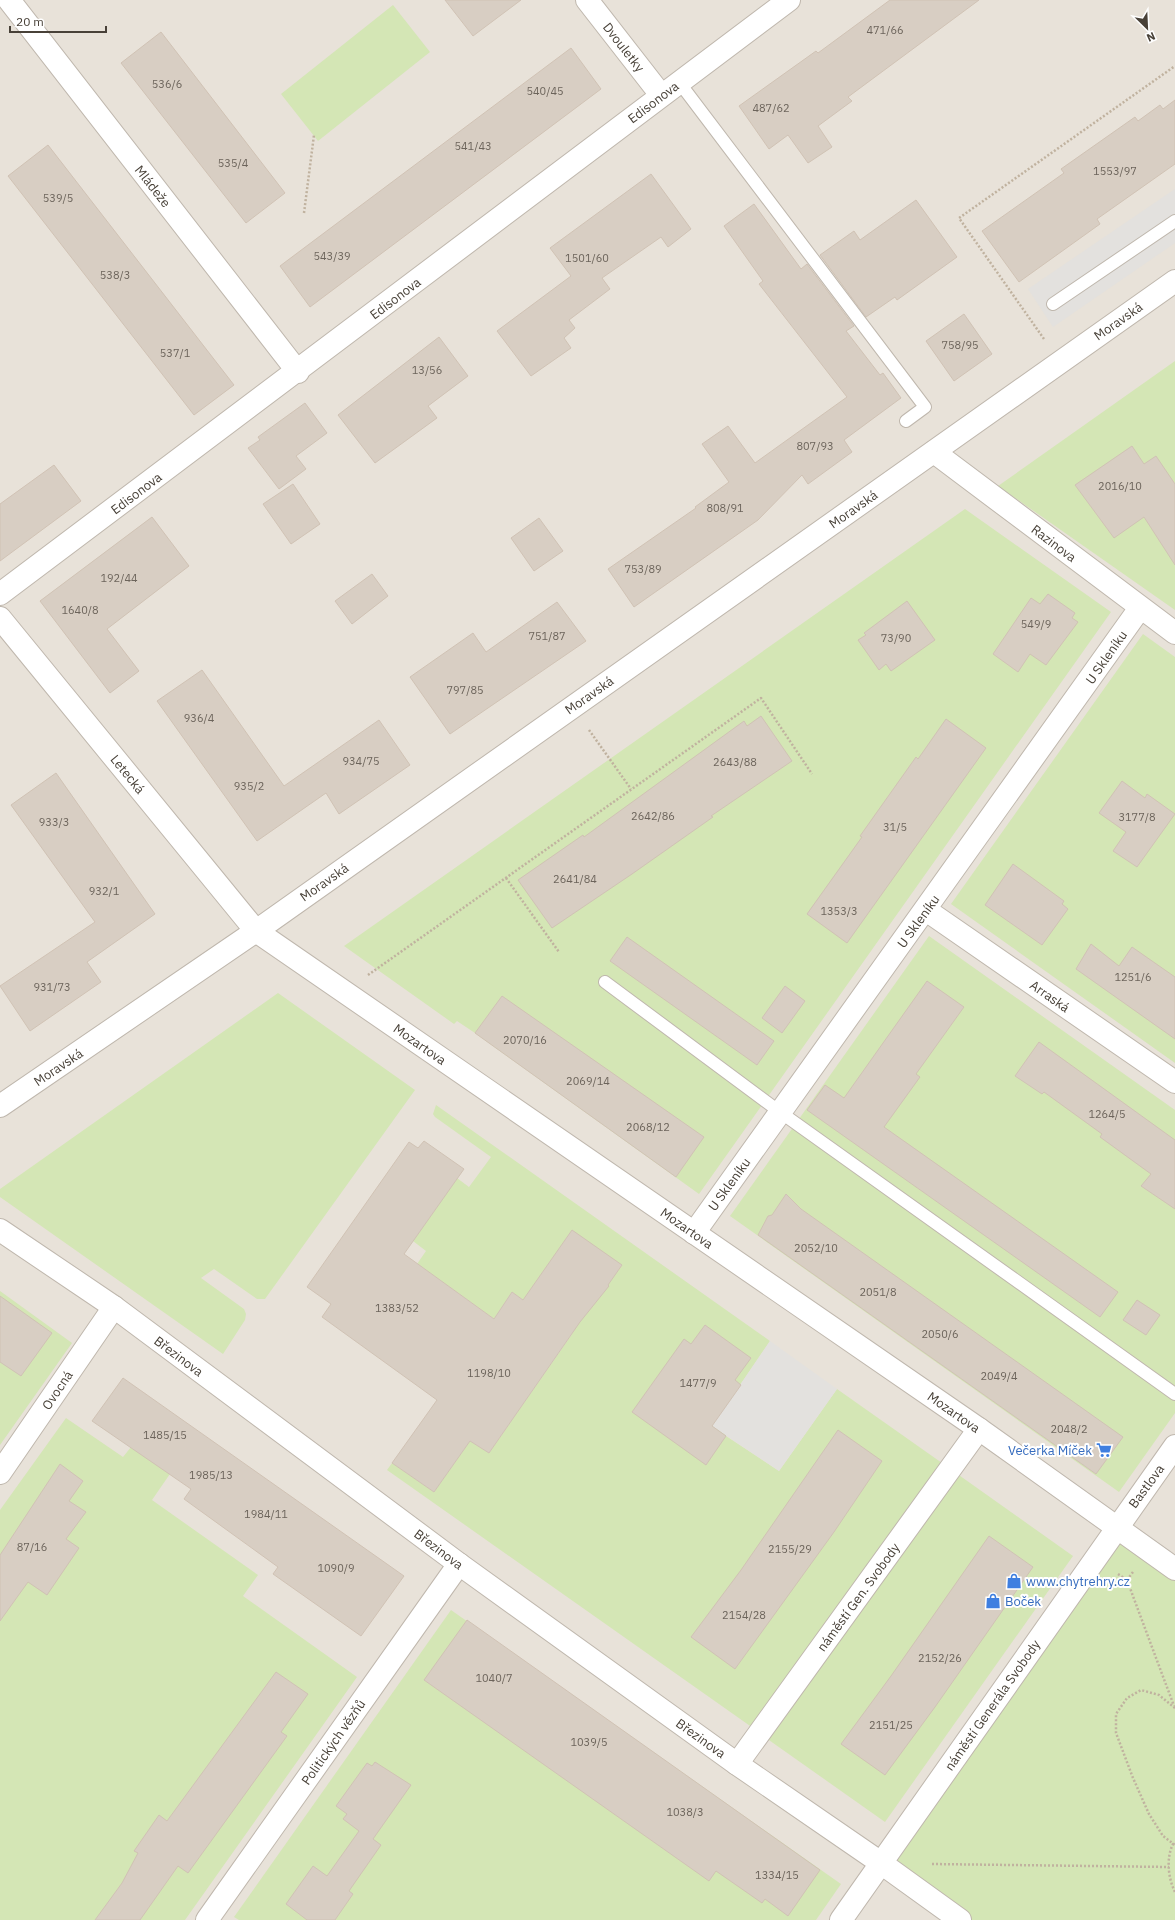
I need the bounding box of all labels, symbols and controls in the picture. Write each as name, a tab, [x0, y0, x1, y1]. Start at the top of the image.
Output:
scale bar	[10, 8, 106, 34]
north arrow	[1127, 8, 1167, 48]
text: 20 m	[16, 14, 44, 29]
street label: Dvouletky	[599, 19, 649, 76]
house number: 471/66	[866, 23, 904, 37]
text: N	[1145, 29, 1158, 45]
house number: 536/6	[152, 77, 182, 91]
street label: Edisonova	[624, 78, 682, 127]
house number: 540/45	[526, 84, 564, 98]
house number: 487/62	[752, 101, 790, 115]
house number: 541/43	[454, 139, 492, 153]
house number: 535/4	[218, 156, 249, 170]
street label: Mládeže	[131, 162, 174, 211]
house number: 1553/97	[1093, 164, 1137, 178]
house number: 539/5	[43, 191, 73, 205]
house number: 543/39	[313, 249, 351, 263]
house number: 1501/60	[565, 251, 609, 265]
house number: 538/3	[100, 268, 130, 282]
street label: Edisonova	[366, 274, 424, 323]
street label: Moravská	[1091, 298, 1146, 344]
house number: 758/95	[941, 338, 979, 352]
house number: 537/1	[160, 346, 191, 360]
house number: 13/56	[412, 363, 442, 377]
house number: 807/93	[796, 439, 834, 453]
street label: Edisonova	[107, 469, 165, 518]
house number: 2016/10	[1098, 479, 1142, 493]
street label: Moravská	[826, 486, 881, 532]
house number: 808/91	[706, 501, 744, 515]
street label: Razinova	[1028, 521, 1080, 566]
house number: 753/89	[624, 562, 662, 576]
house number: 192/44	[100, 571, 138, 585]
house number: 1640/8	[61, 603, 99, 617]
house number: 549/9	[1021, 617, 1051, 631]
street label: U Skleníku	[1082, 627, 1131, 687]
house number: 751/87	[528, 629, 566, 643]
house number: 73/90	[881, 631, 911, 645]
street label: Moravská	[562, 672, 617, 718]
house number: 797/85	[446, 683, 484, 697]
house number: 936/4	[184, 711, 215, 725]
street label: Letecká	[107, 751, 149, 797]
house number: 934/75	[342, 754, 380, 768]
house number: 2643/88	[713, 755, 757, 769]
house number: 935/2	[234, 779, 264, 793]
house number: 2642/86	[631, 809, 675, 823]
house number: 3177/8	[1118, 810, 1156, 824]
house number: 933/3	[39, 815, 69, 829]
house number: 31/5	[883, 820, 907, 834]
street label: Moravská	[297, 859, 352, 905]
house number: 2641/84	[553, 872, 597, 886]
house number: 932/1	[89, 884, 120, 898]
street label: U Skleníku	[893, 891, 943, 951]
house number: 1353/3	[820, 904, 858, 918]
house number: 1251/6	[1114, 970, 1152, 984]
street label: Arraská	[1026, 977, 1073, 1016]
house number: 931/73	[33, 980, 71, 994]
street label: Mozartova	[390, 1020, 449, 1069]
house number: 2070/16	[503, 1033, 547, 1047]
street label: Moravská	[30, 1045, 86, 1090]
house number: 2069/14	[566, 1074, 610, 1088]
house number: 1264/5	[1088, 1107, 1126, 1121]
house number: 2068/12	[626, 1120, 670, 1134]
street label: U Skleníku	[704, 1154, 754, 1214]
street label: Mozartova	[657, 1204, 716, 1253]
house number: 2052/10	[794, 1241, 838, 1255]
house number: 2051/8	[859, 1285, 897, 1299]
house number: 1383/52	[375, 1301, 419, 1315]
house number: 2050/6	[921, 1327, 959, 1341]
street label: Březinova	[151, 1332, 207, 1380]
house number: 1198/10	[467, 1366, 511, 1380]
street label: Ovocná	[38, 1367, 77, 1413]
house number: 2049/4	[980, 1369, 1018, 1383]
house number: 1477/9	[679, 1376, 717, 1390]
street label: Mozartova	[924, 1388, 983, 1437]
house number: 2048/2	[1050, 1422, 1088, 1436]
house number: 1485/15	[143, 1428, 187, 1442]
supermarket icon: Večerka Míček	[1095, 1441, 1113, 1459]
place label: Večerka Míček	[1008, 1442, 1092, 1459]
street label: Bastlova	[1125, 1461, 1168, 1512]
house number: 1985/13	[189, 1468, 233, 1482]
house number: 1984/11	[244, 1507, 288, 1521]
street label: Březinova	[411, 1525, 467, 1573]
street label: náměstí Gen. Svobody	[813, 1539, 904, 1655]
house number: 87/16	[17, 1540, 47, 1554]
house number: 2155/29	[768, 1542, 812, 1556]
house number: 1090/9	[317, 1561, 355, 1575]
shop icon: www.chytrehry.cz	[1005, 1572, 1023, 1590]
place label: www.chytrehry.cz	[1026, 1573, 1130, 1590]
shop icon: Boček	[984, 1592, 1002, 1610]
place label: Boček	[1005, 1593, 1041, 1610]
house number: 2154/28	[722, 1608, 766, 1622]
street label: náměstí Generála Svobody	[941, 1636, 1044, 1774]
house number: 2152/26	[918, 1651, 962, 1665]
house number: 1040/7	[475, 1671, 513, 1685]
street label: Politických vězňů	[298, 1696, 369, 1788]
street label: Březinova	[673, 1715, 729, 1762]
house number: 2151/25	[869, 1718, 913, 1732]
house number: 1039/5	[570, 1735, 608, 1749]
house number: 1038/3	[666, 1805, 704, 1819]
house number: 1334/15	[755, 1868, 799, 1882]

